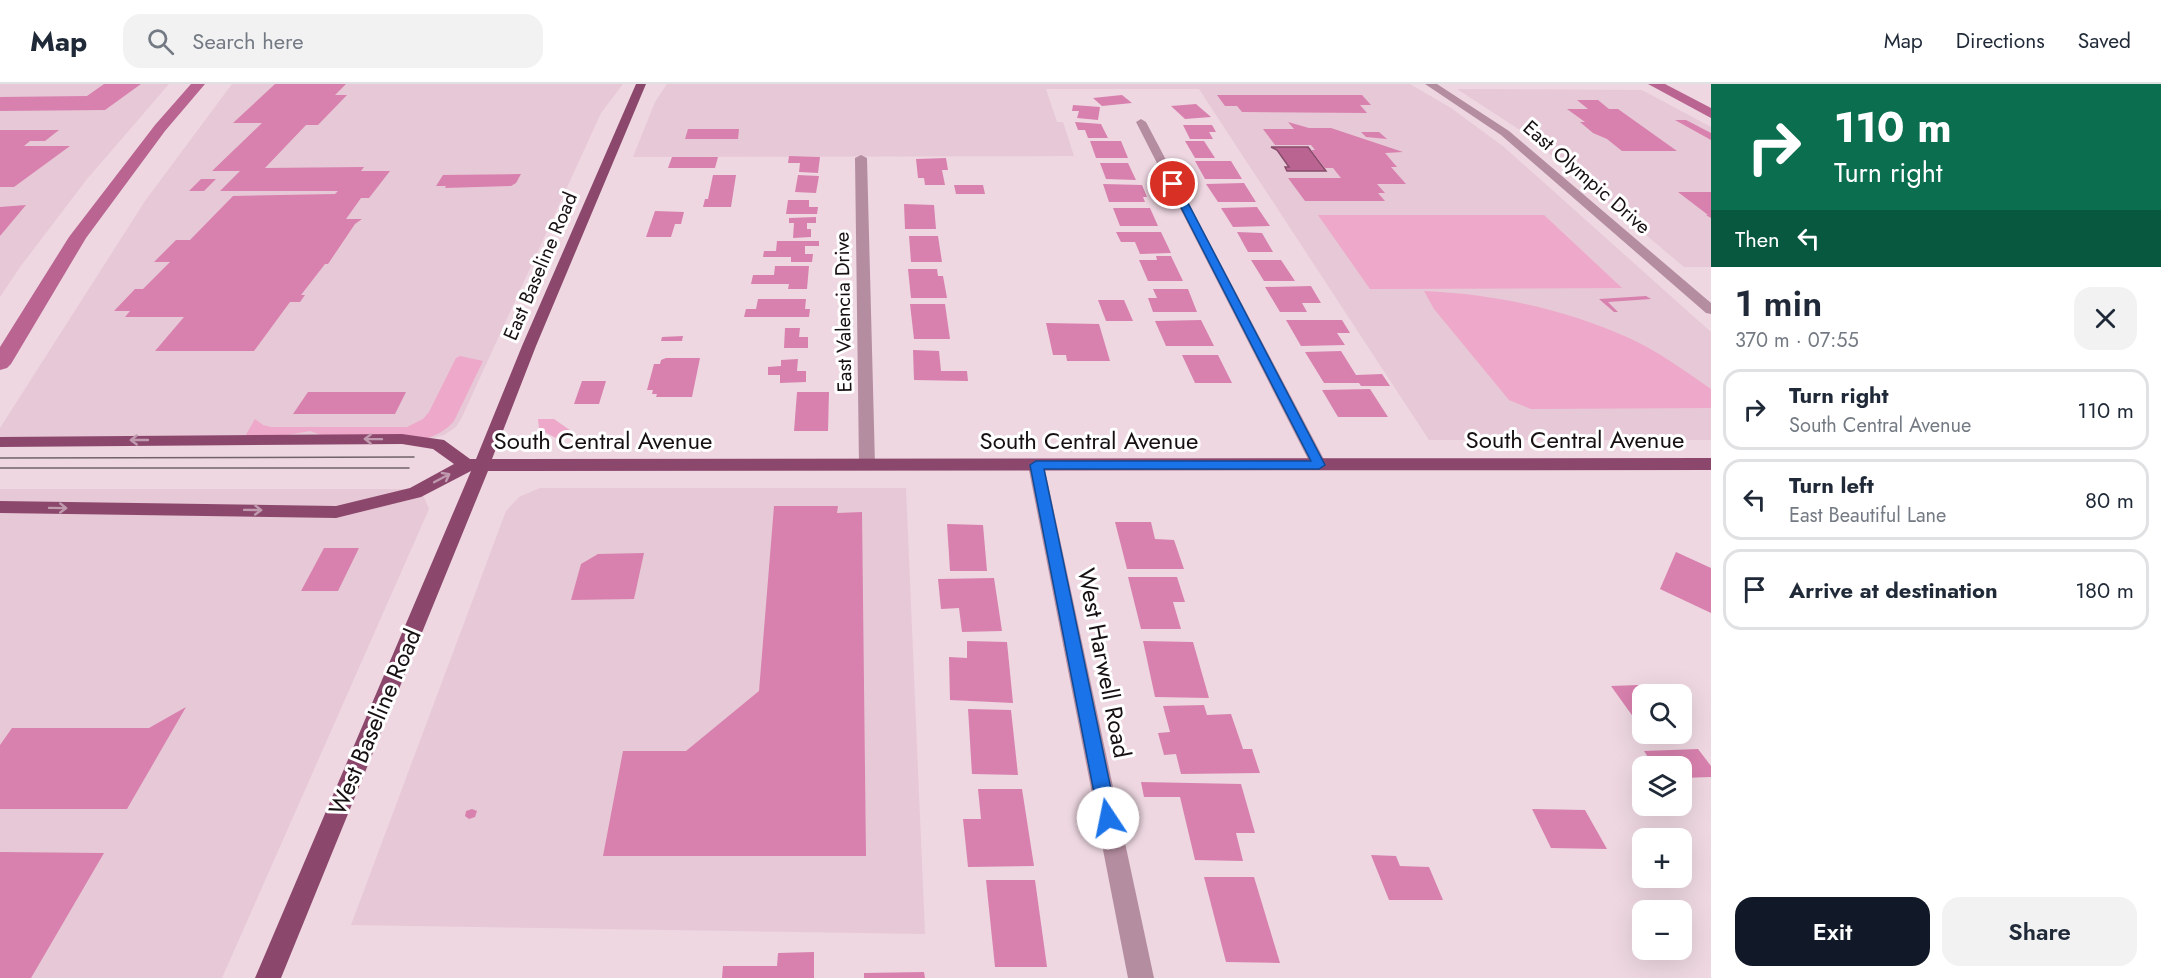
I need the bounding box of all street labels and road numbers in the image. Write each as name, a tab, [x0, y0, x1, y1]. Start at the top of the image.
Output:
street label: East Olympic Drive	[1516, 114, 1657, 241]
street label: East Baseline Road	[496, 188, 585, 345]
street label: East Valencia Drive	[828, 231, 859, 393]
street label: South Central Avenue	[1466, 422, 1684, 457]
street label: South Central Avenue	[494, 423, 712, 458]
street label: South Central Avenue	[980, 423, 1198, 458]
street label: West Harwell Road	[1069, 565, 1140, 761]
street label: West Baseline Road	[319, 623, 430, 820]

